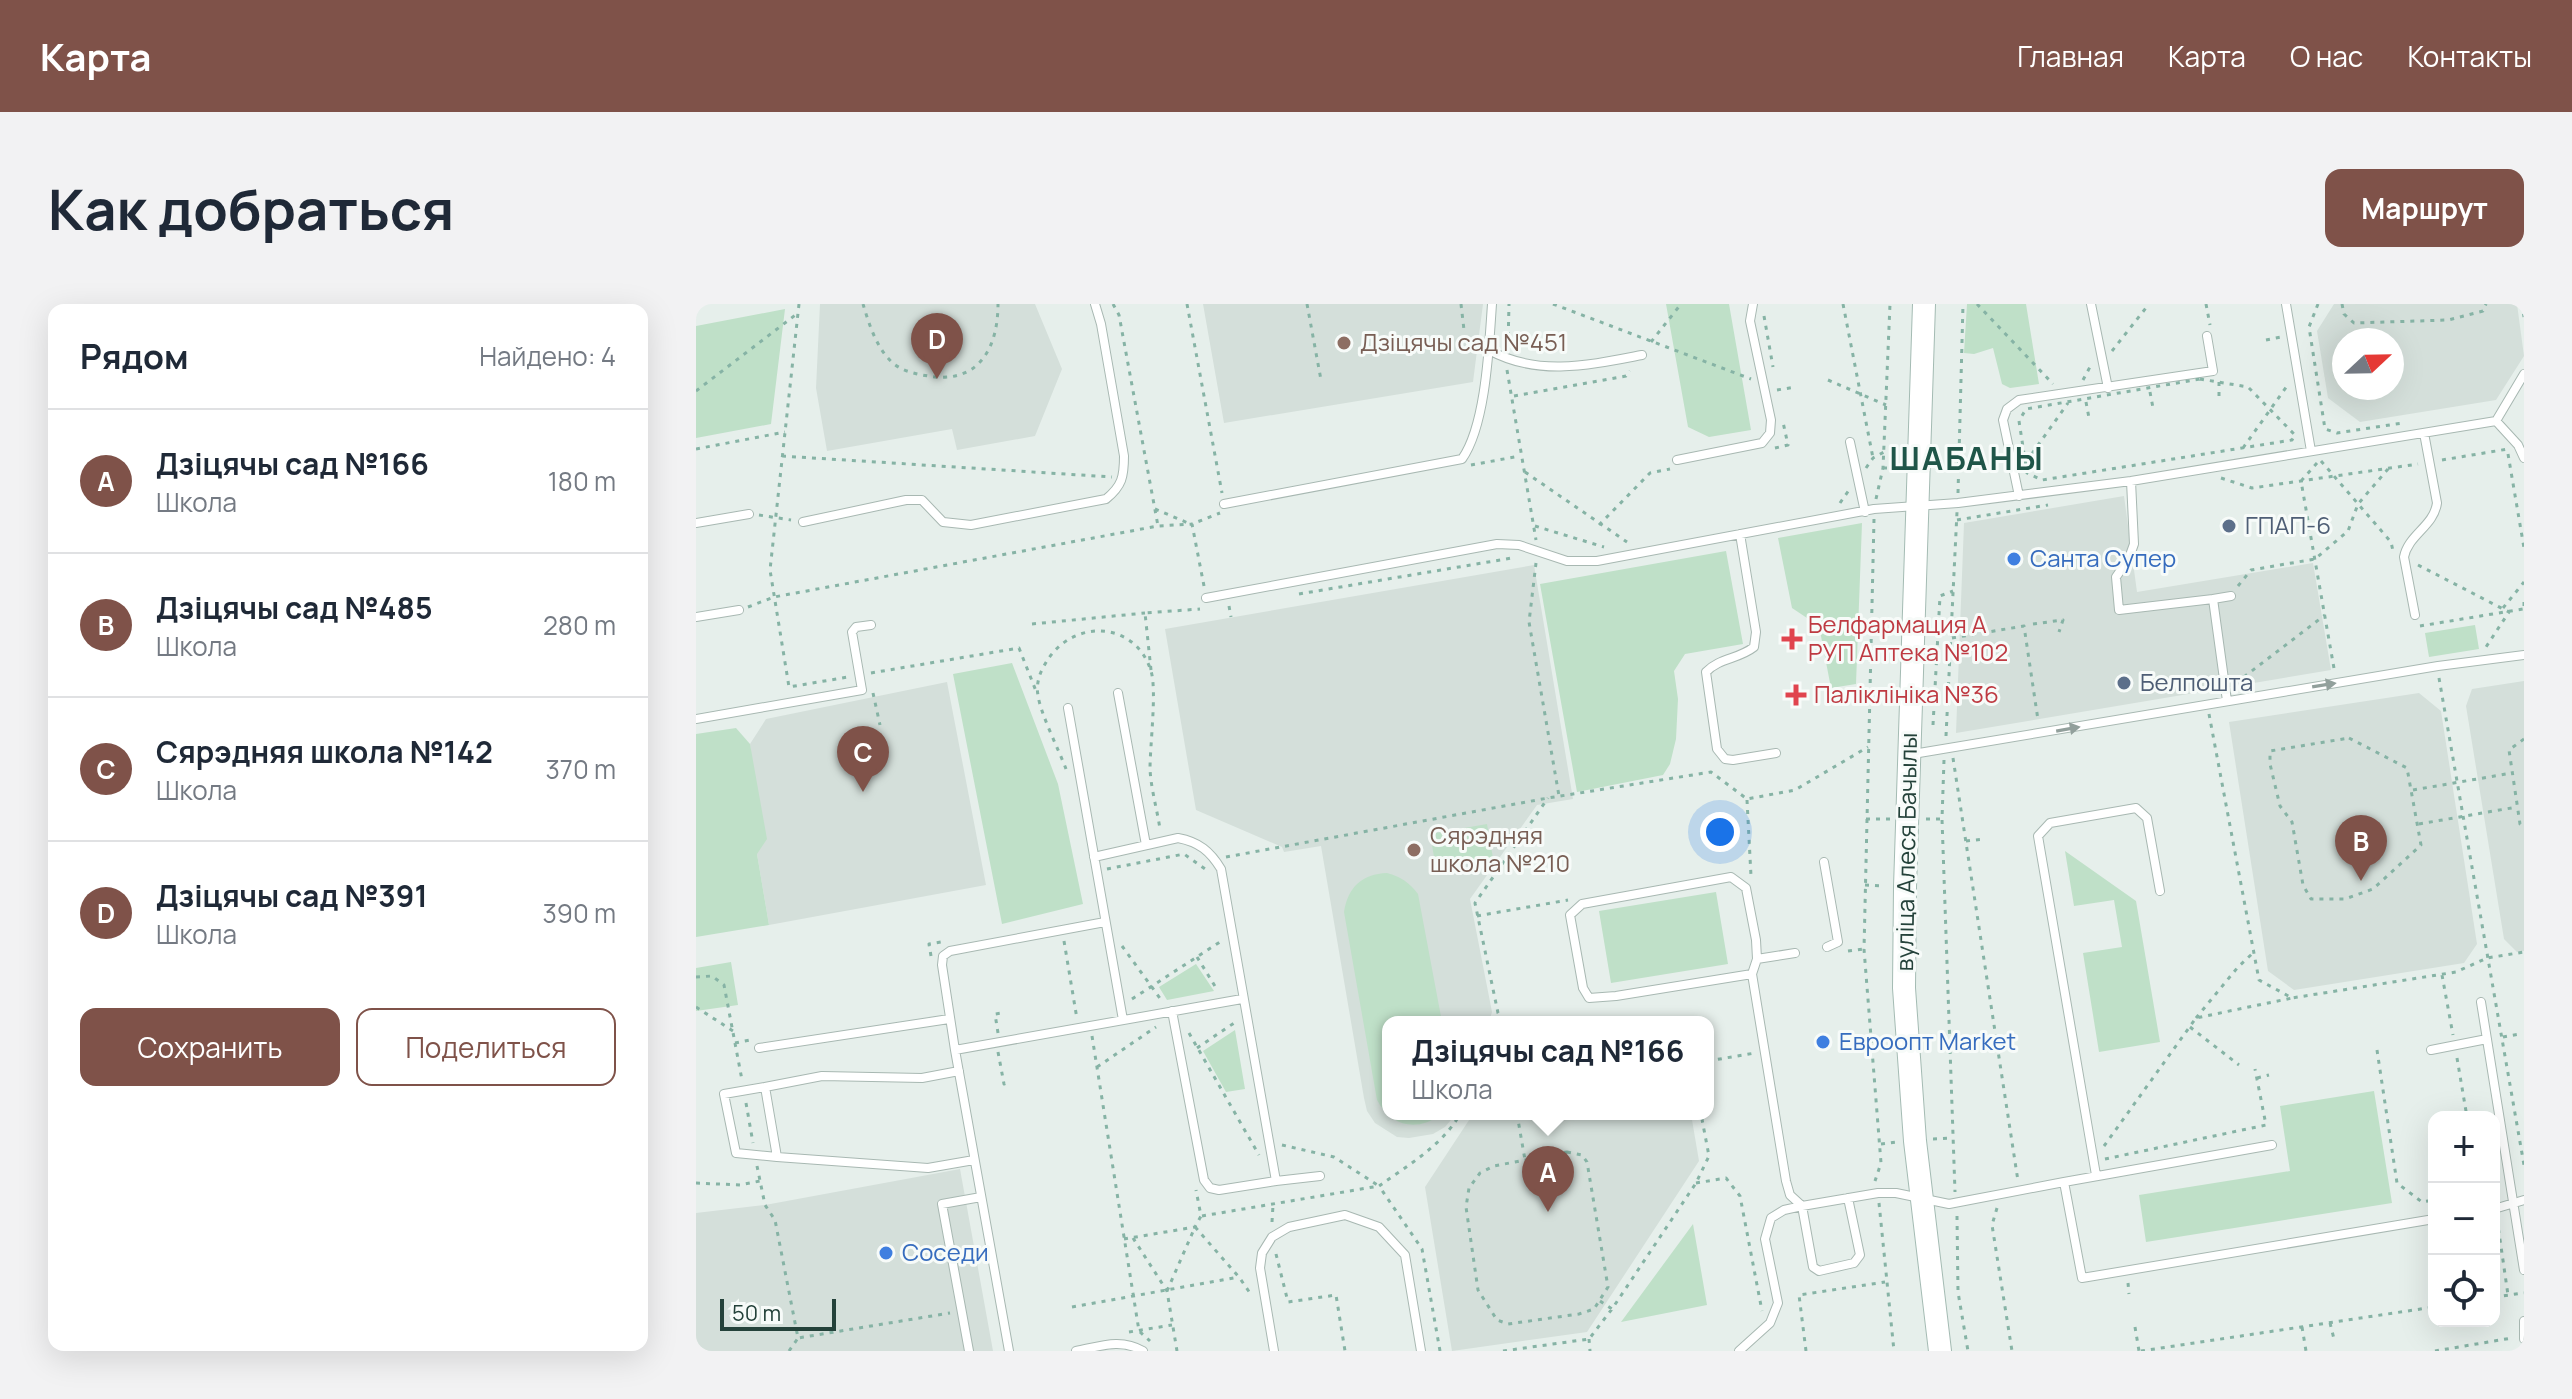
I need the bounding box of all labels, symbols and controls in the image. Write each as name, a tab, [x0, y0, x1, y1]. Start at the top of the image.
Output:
text: Карта	[40, 30, 152, 82]
text: Главная	[2017, 37, 2124, 75]
text: Карта	[2168, 37, 2246, 75]
text: О нас	[2290, 37, 2363, 75]
text: Контакты	[2407, 37, 2532, 75]
button: Маршрут	[2325, 169, 2524, 247]
text: Как добраться	[48, 170, 454, 247]
pin: D	[911, 313, 963, 379]
place label: Дзіцячы сад №451	[1360, 325, 1567, 358]
north arrow	[2332, 328, 2404, 400]
text: Рядом	[80, 333, 189, 379]
marker: Дзіцячы сад №451	[1335, 334, 1353, 352]
text: Найдено: 4	[479, 338, 616, 374]
district label: ШАБАНЫ	[1890, 436, 2044, 480]
text: Дзіцячы сад №166	[156, 443, 429, 484]
text: A	[97, 463, 115, 499]
text: 180 m	[548, 463, 616, 499]
text: Школа	[156, 484, 237, 520]
place label: ГПАП-6	[2245, 508, 2331, 541]
marker: ГПАП-6	[2220, 517, 2238, 535]
place label: Санта Супер	[2030, 541, 2176, 574]
marker: Санта Супер	[2005, 550, 2023, 568]
text: Дзіцячы сад №485	[156, 587, 433, 628]
text: B	[98, 607, 114, 643]
text: 280 m	[543, 607, 616, 643]
place label: Белфармация А РУП Аптека №102	[1808, 607, 2008, 668]
text: Школа	[156, 628, 237, 664]
marker: Белфармация А РУП Аптека №102	[1783, 630, 1801, 648]
place label: Белпошта	[2140, 665, 2253, 698]
marker: Белпошта	[2115, 674, 2133, 692]
place label: Паліклініка №36	[1814, 677, 1999, 710]
one-way arrow	[2312, 678, 2337, 691]
marker: Паліклініка №36	[1785, 684, 1807, 706]
one-way arrow	[2055, 722, 2080, 734]
pin: C	[837, 726, 889, 792]
text: Сярэдняя школа №142	[156, 731, 493, 772]
street label: вуліца Алеся Бачылы	[1887, 732, 1924, 972]
text: C	[96, 751, 116, 787]
text: 370 m	[545, 751, 616, 787]
text: Школа	[156, 772, 237, 808]
your location	[1700, 812, 1740, 852]
pin: B	[2335, 815, 2387, 881]
place label: Сярэдняя школа №210	[1430, 818, 1570, 879]
marker: Сярэдняя школа №210	[1405, 841, 1423, 859]
text: Дзіцячы сад №391	[156, 875, 428, 916]
text: D	[97, 895, 115, 931]
text: 390 m	[542, 895, 616, 931]
text: Школа	[156, 916, 237, 952]
button: Сохранить	[80, 1008, 340, 1086]
button: Поделиться	[356, 1008, 616, 1086]
popup	[1382, 1016, 1714, 1120]
place label: Евроопт Market	[1839, 1024, 2016, 1057]
text: Дзіцячы сад №166	[1412, 1030, 1684, 1071]
marker: Евроопт Market	[1814, 1033, 1832, 1051]
text: Школа	[1412, 1071, 1493, 1107]
map controls	[2428, 1111, 2500, 1327]
button: +	[2428, 1111, 2500, 1183]
pin: A	[1522, 1146, 1574, 1212]
button: −	[2428, 1183, 2500, 1255]
place label: Соседи	[902, 1235, 989, 1268]
marker: Соседи	[877, 1244, 895, 1262]
button: locate	[2428, 1255, 2500, 1327]
scale bar	[720, 1295, 836, 1331]
text: 50 m	[732, 1298, 781, 1328]

